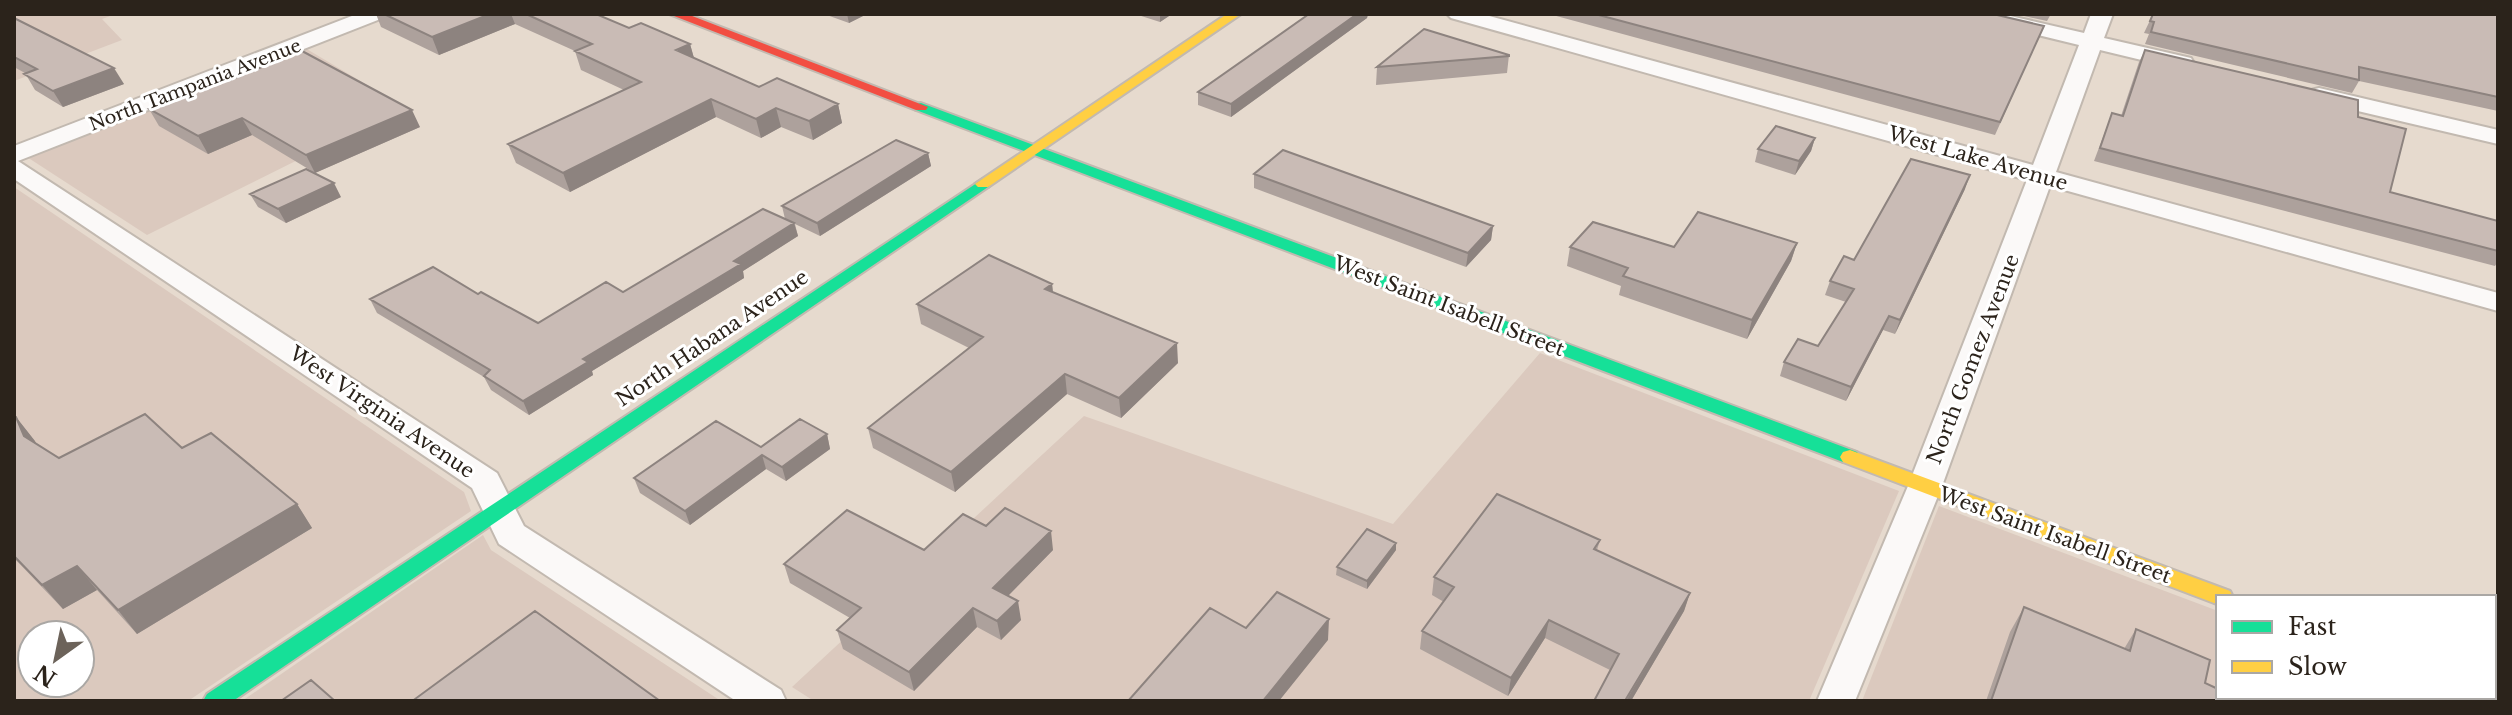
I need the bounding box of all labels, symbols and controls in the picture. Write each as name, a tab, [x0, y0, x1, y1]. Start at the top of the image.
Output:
street label: North Tampania Avenue	[86, 34, 304, 136]
street label: West Lake Avenue	[1885, 121, 2071, 195]
street label: West Saint Isabell Street	[1329, 250, 1568, 361]
street label: North Gomez Avenue	[1922, 251, 2024, 467]
street label: North Habana Avenue	[611, 265, 813, 411]
street label: West Virginia Avenue	[284, 340, 479, 483]
street label: West Saint Isabell Street	[1935, 481, 2175, 588]
legend	[2216, 595, 2496, 699]
text: Fast	[2288, 612, 2336, 641]
north arrow	[16, 619, 96, 699]
text: Slow	[2288, 652, 2347, 681]
text: N	[29, 658, 61, 692]

